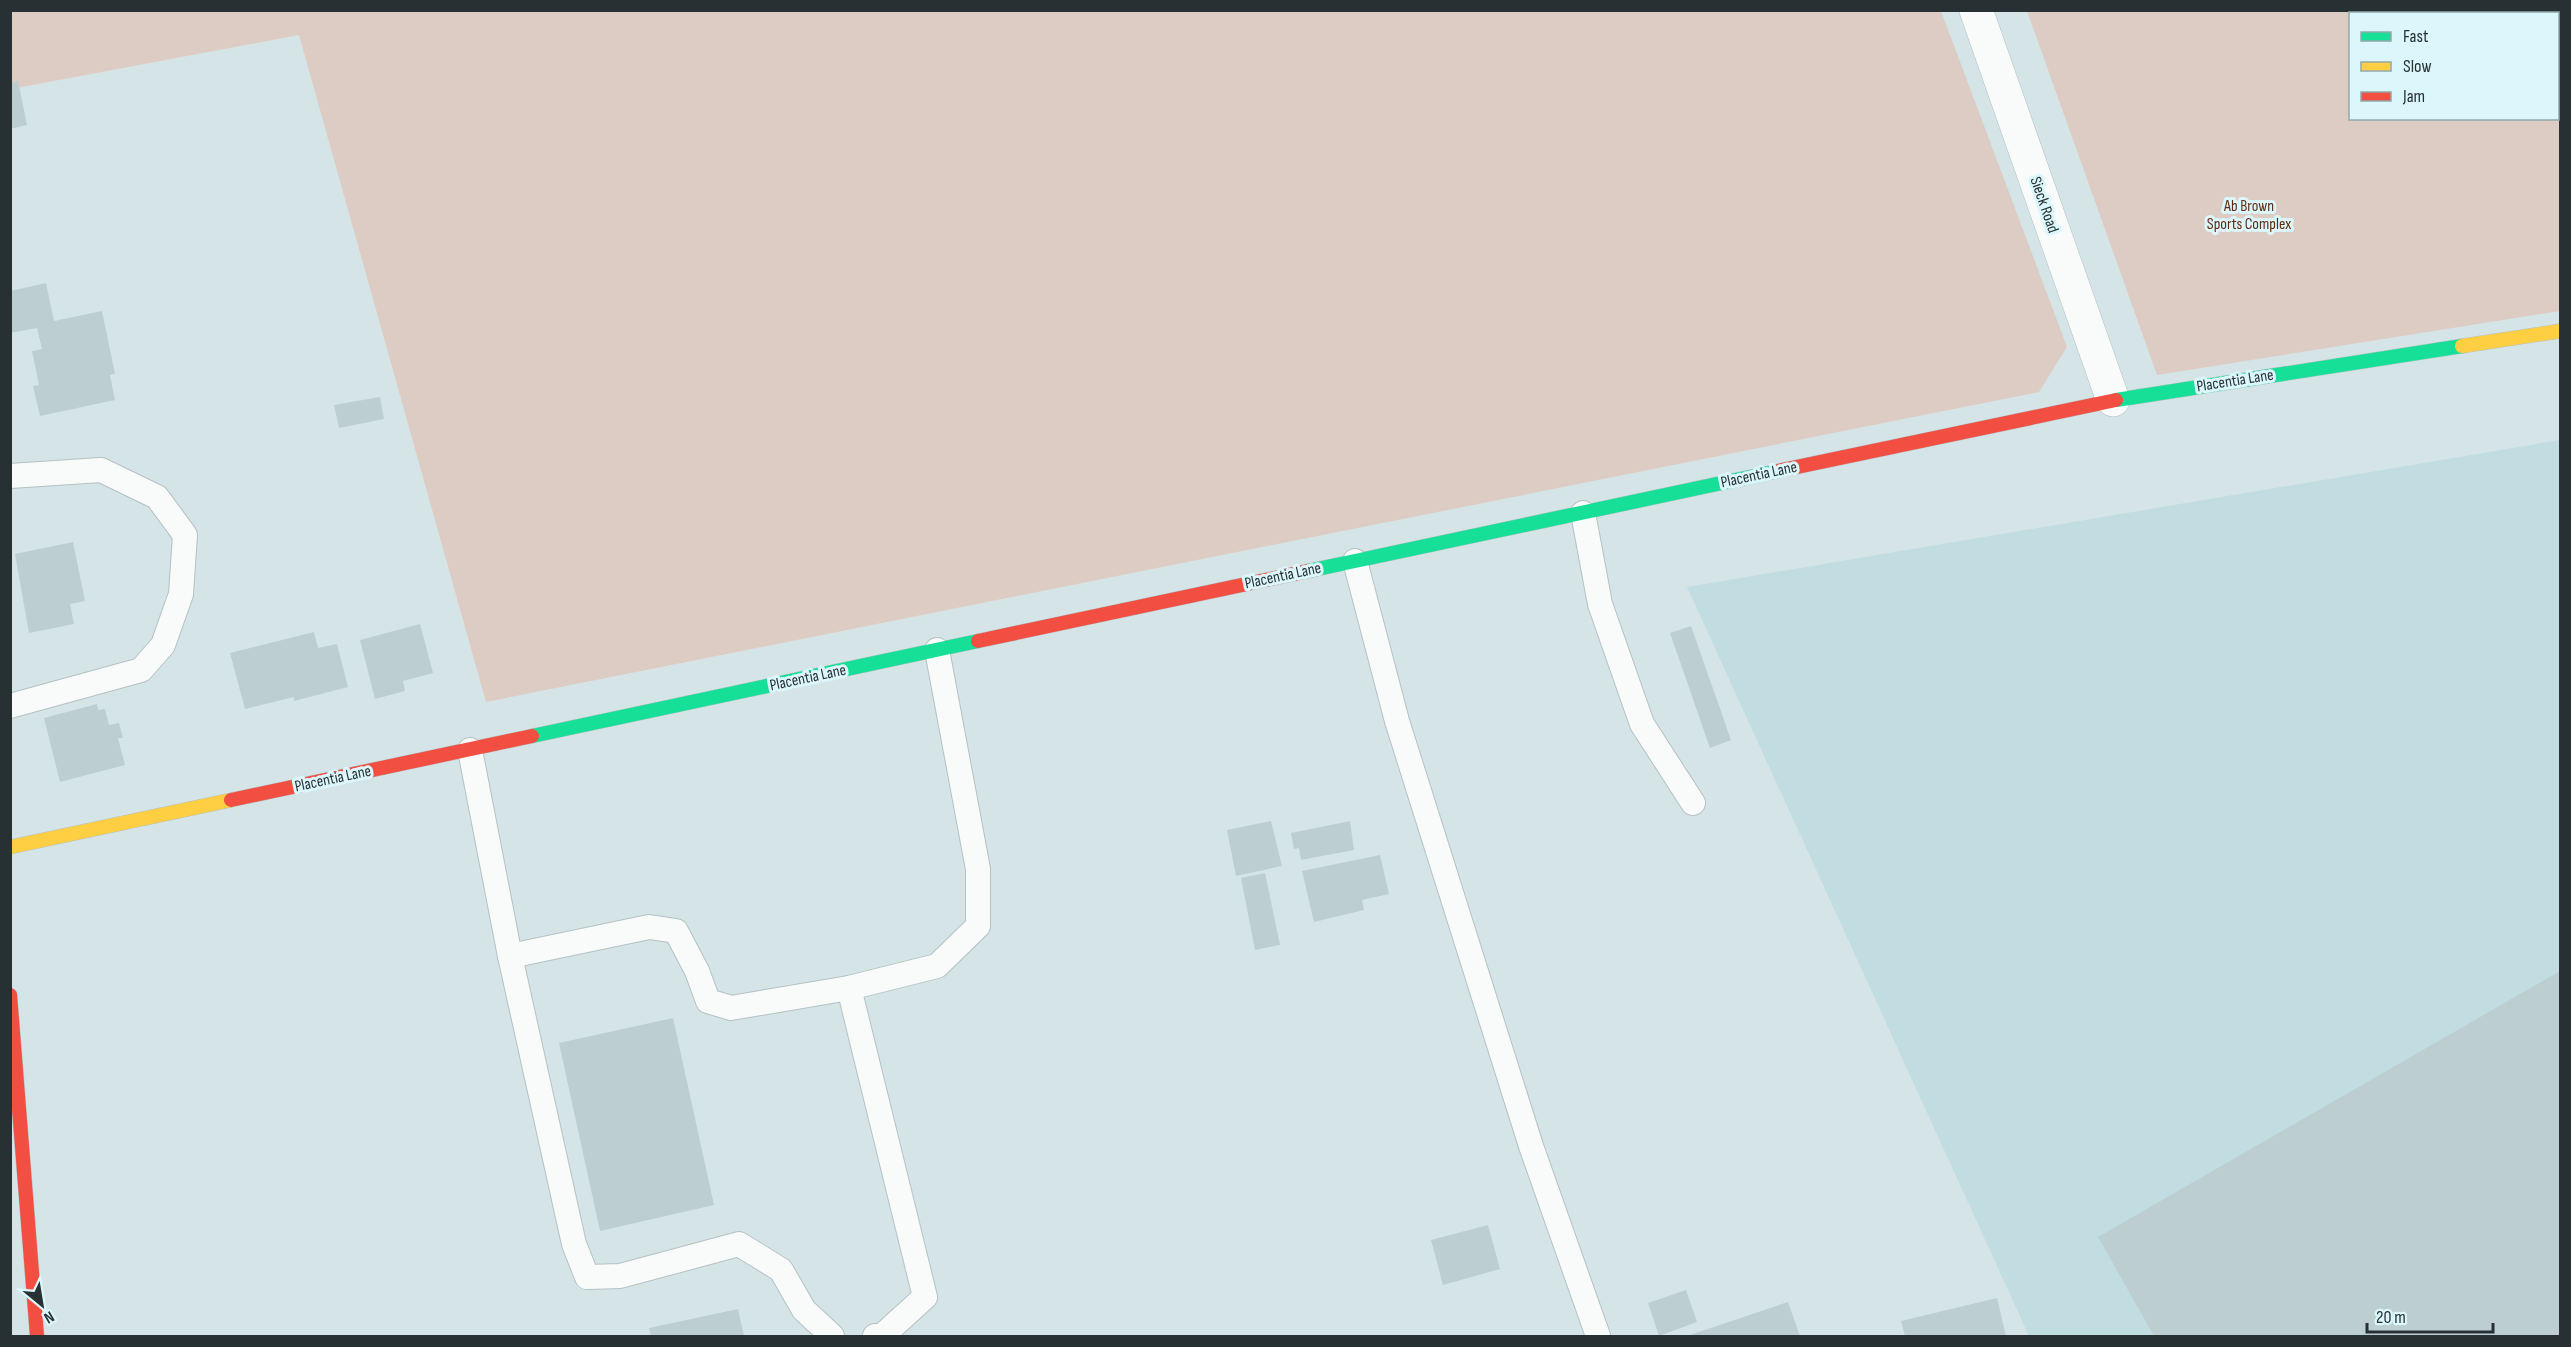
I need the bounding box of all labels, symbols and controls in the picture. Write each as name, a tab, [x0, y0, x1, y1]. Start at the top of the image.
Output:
legend	[2349, 12, 2559, 120]
text: Fast	[2403, 26, 2429, 47]
text: Slow	[2403, 56, 2432, 77]
text: Jam	[2402, 86, 2425, 107]
street label: Sieck Road	[2026, 175, 2062, 235]
park label: Ab Brown Sports Complex	[2207, 197, 2291, 234]
street label: Placentia Lane	[2195, 366, 2275, 396]
street label: Placentia Lane	[1719, 458, 1799, 492]
street label: Placentia Lane	[1243, 559, 1323, 593]
street label: Placentia Lane	[768, 661, 848, 695]
street label: Placentia Lane	[293, 762, 373, 796]
north arrow	[12, 1275, 72, 1335]
scale bar	[2367, 1296, 2493, 1334]
text: N	[40, 1306, 57, 1327]
text: 20 m	[2376, 1307, 2406, 1328]

